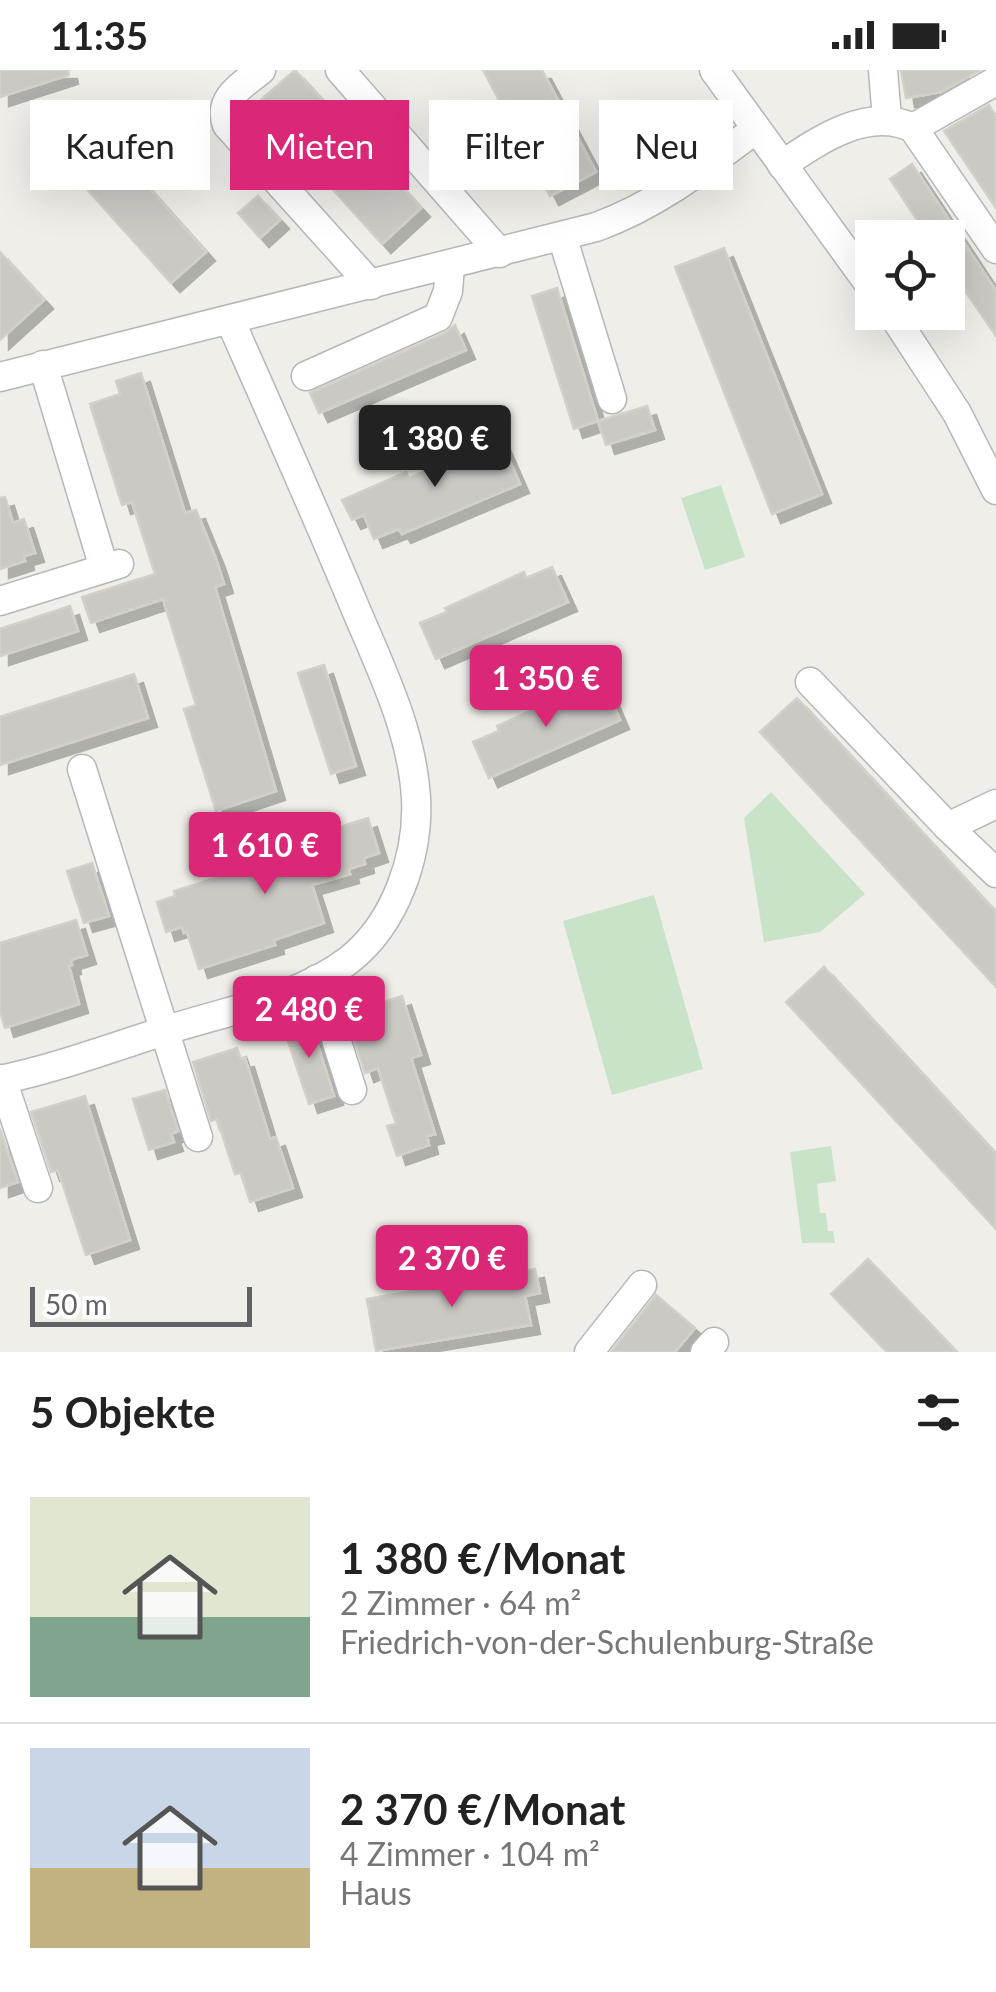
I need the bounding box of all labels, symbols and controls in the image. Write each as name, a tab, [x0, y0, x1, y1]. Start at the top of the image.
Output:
text: 11:35	[50, 12, 148, 58]
chip: Kaufen	[30, 100, 210, 190]
chip: Mieten	[230, 100, 409, 190]
chip: Filter	[429, 100, 579, 190]
chip: Neu	[599, 100, 733, 190]
map controls	[855, 220, 965, 330]
button: locate	[855, 220, 965, 330]
pin: 1 380 €	[343, 405, 527, 490]
text: 1 380 €	[381, 418, 489, 457]
pin: 1 350 €	[454, 645, 638, 730]
text: 1 350 €	[492, 658, 600, 697]
pin: 1 610 €	[173, 812, 357, 897]
text: 1 610 €	[211, 825, 319, 864]
pin: 2 480 €	[217, 976, 401, 1061]
text: 2 480 €	[255, 989, 363, 1028]
pin: 2 370 €	[360, 1225, 544, 1310]
text: 2 370 €	[398, 1238, 506, 1277]
scale bar	[30, 1282, 252, 1326]
text: 50 m	[45, 1287, 108, 1321]
icon: filters	[911, 1385, 966, 1440]
text: 5 Objekte	[30, 1387, 215, 1437]
text: 1 380 €/Monat	[340, 1533, 625, 1583]
icon: home	[110, 1537, 230, 1657]
text: 2 Zimmer · 64 m²	[340, 1583, 581, 1622]
text: Friedrich-von-der-Schulenburg-Straße	[340, 1622, 874, 1661]
text: 2 370 €/Monat	[340, 1784, 625, 1834]
icon: home	[110, 1788, 230, 1908]
text: 4 Zimmer · 104 m²	[340, 1834, 600, 1873]
text: Haus	[340, 1873, 412, 1912]

